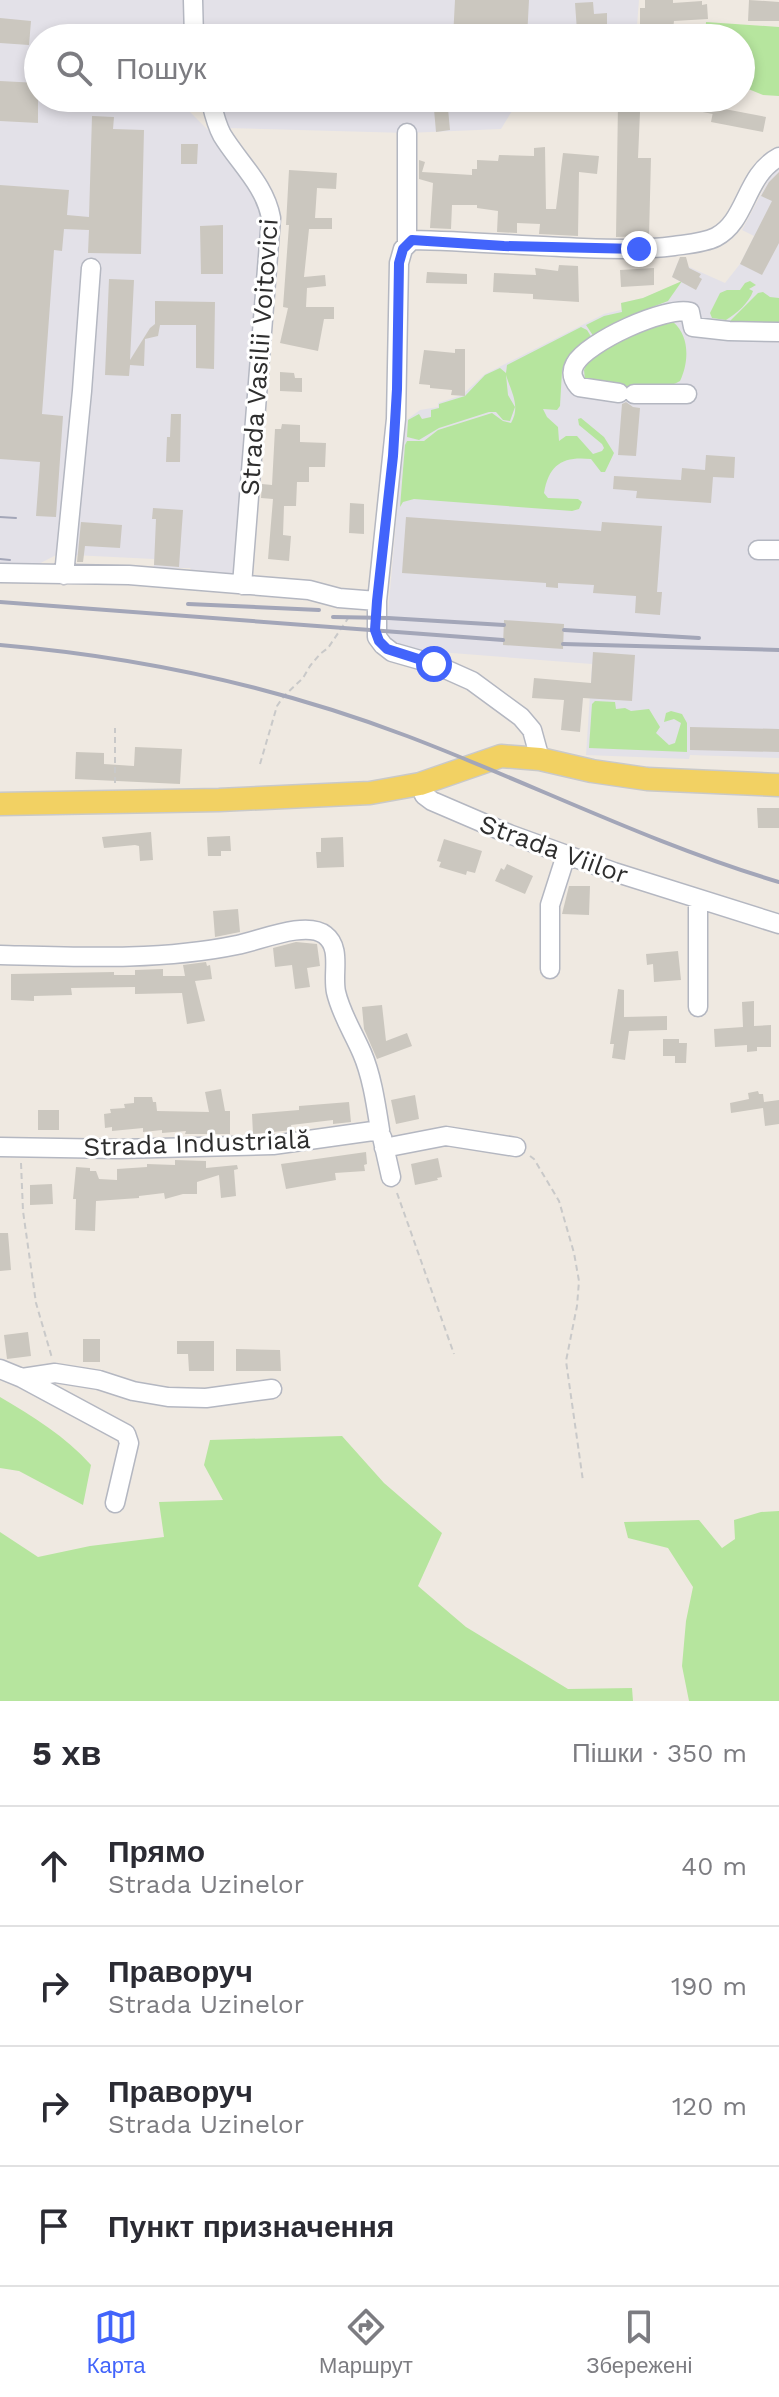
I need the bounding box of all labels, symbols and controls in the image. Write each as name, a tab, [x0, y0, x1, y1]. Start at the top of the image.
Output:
search box	[24, 24, 755, 112]
icon: search	[52, 46, 96, 90]
text: Пошук	[116, 51, 206, 86]
street label: Strada Vasilii Voitovici	[234, 217, 284, 497]
route end	[621, 231, 657, 267]
route start	[416, 646, 452, 682]
street label: Strada Viilor	[476, 808, 632, 890]
street label: Strada Industrială	[83, 1124, 311, 1162]
text: 5 хв	[32, 1733, 101, 1773]
text: Пішки · 350 m	[572, 1738, 747, 1768]
text: Прямо	[108, 1834, 205, 1869]
icon: ahead	[32, 1844, 76, 1888]
text: 40 m	[681, 1851, 747, 1881]
text: Strada Uzinelor	[108, 1869, 304, 1899]
text: Праворуч	[108, 1954, 253, 1989]
icon: right	[32, 1964, 76, 2008]
text: 190 m	[671, 1971, 747, 2001]
text: Strada Uzinelor	[108, 1989, 304, 2019]
text: Праворуч	[108, 2074, 253, 2109]
icon: right	[32, 2084, 76, 2128]
text: 120 m	[672, 2091, 747, 2121]
text: Strada Uzinelor	[108, 2109, 304, 2139]
icon: arrive	[32, 2204, 76, 2248]
text: Пункт призначення	[108, 2209, 394, 2244]
tab: Карта	[87, 2305, 146, 2379]
tab: Маршрут	[319, 2305, 413, 2379]
tab: Збережені	[586, 2305, 692, 2379]

